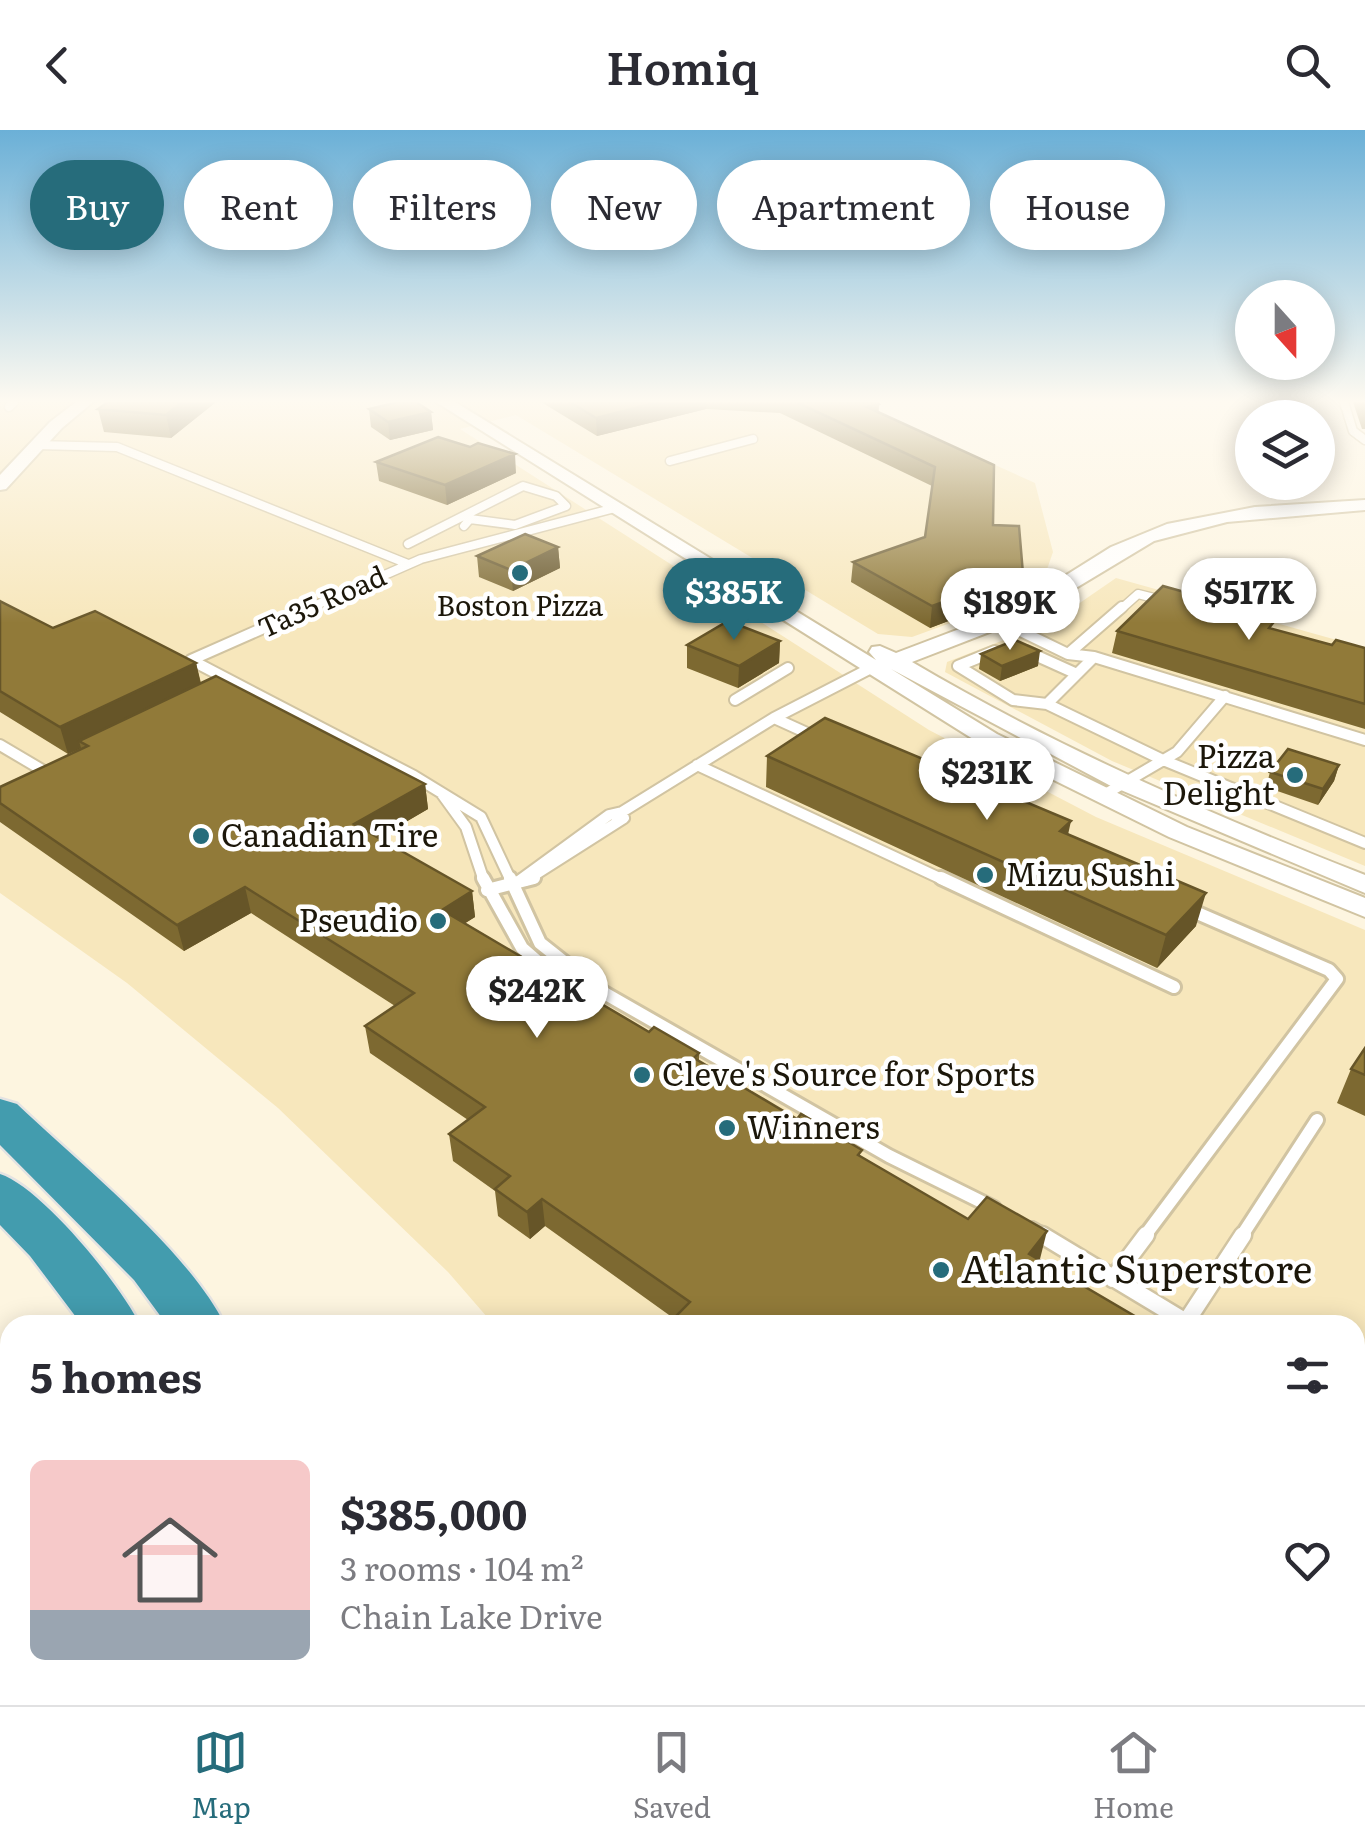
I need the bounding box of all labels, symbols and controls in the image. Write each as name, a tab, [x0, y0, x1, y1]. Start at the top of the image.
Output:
text: Homiq	[606, 32, 759, 99]
icon: back	[30, 38, 85, 93]
icon: search	[1280, 38, 1335, 93]
chip: Buy	[30, 160, 164, 250]
chip: Rent	[184, 160, 333, 250]
chip: Filters	[353, 160, 531, 250]
chip: New	[551, 160, 697, 250]
chip: Apartment	[717, 160, 970, 250]
chip: House	[990, 160, 1165, 250]
north arrow	[1235, 280, 1335, 380]
map controls	[1235, 280, 1335, 500]
button: layers	[1235, 400, 1335, 500]
street label: Ta35 Road	[250, 553, 392, 647]
pin: $385K	[664, 558, 804, 643]
pin: $517K	[1179, 558, 1319, 643]
marker: Boston Pizza	[509, 562, 531, 584]
text: $385K	[685, 566, 783, 614]
text: $517K	[1203, 566, 1295, 614]
pin: $189K	[940, 568, 1080, 653]
text: $189K	[963, 576, 1057, 624]
place label: Boston Pizza	[437, 583, 603, 625]
place label: Pizza Delight	[1162, 730, 1276, 815]
pin: $231K	[917, 738, 1057, 823]
text: $231K	[941, 746, 1033, 794]
marker: Pizza Delight	[1284, 764, 1306, 786]
place label: Canadian Tire	[221, 809, 438, 857]
marker: Canadian Tire	[190, 825, 212, 847]
place label: Mizu Sushi	[1005, 848, 1175, 896]
marker: Mizu Sushi	[974, 864, 996, 886]
place label: Pseudio	[299, 894, 418, 942]
marker: Pseudio	[427, 910, 449, 932]
pin: $242K	[467, 956, 607, 1041]
text: $242K	[488, 964, 586, 1012]
place label: Cleve's Source for Sports	[662, 1048, 1035, 1096]
marker: Cleve's Source for Sports	[631, 1064, 653, 1086]
place label: Winners	[747, 1101, 880, 1149]
marker: Winners	[716, 1117, 738, 1139]
place label: Atlantic Superstore	[961, 1238, 1312, 1295]
marker: Atlantic Superstore	[930, 1259, 952, 1281]
text: 5 homes	[30, 1344, 202, 1406]
icon: filters	[1280, 1348, 1335, 1403]
text: $385,000	[340, 1481, 527, 1543]
icon: home	[110, 1500, 230, 1620]
icon: heart	[1280, 1533, 1335, 1588]
text: 3 rooms · 104 m²	[340, 1543, 584, 1591]
text: Chain Lake Drive	[340, 1591, 603, 1639]
tab: Map	[191, 1725, 251, 1827]
tab: Saved	[633, 1725, 711, 1827]
tab: Home	[1093, 1725, 1174, 1827]

